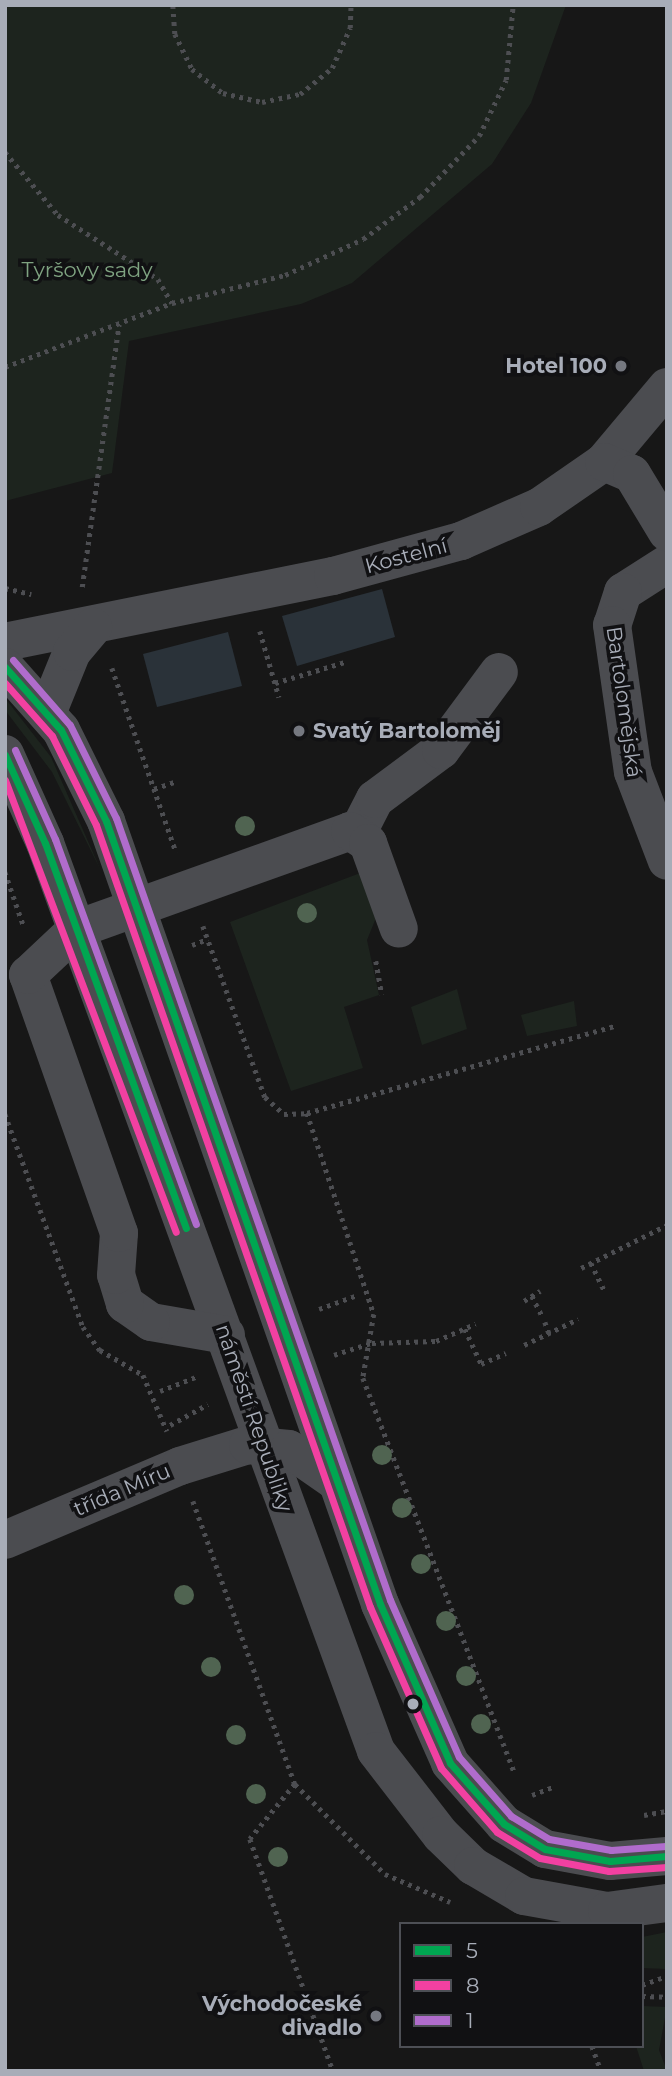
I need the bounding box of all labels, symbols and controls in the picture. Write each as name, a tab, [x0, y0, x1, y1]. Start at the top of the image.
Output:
park label: Tyršovy sady	[21, 257, 153, 283]
place label: Hotel 100	[505, 353, 607, 379]
marker: Hotel 100	[613, 358, 629, 374]
street label: Kostelní	[362, 533, 450, 579]
street label: Bartolomějská	[601, 625, 647, 779]
place label: Svatý Bartoloměj	[313, 718, 501, 744]
marker: Svatý Bartoloměj	[291, 723, 307, 739]
street label: náměstí Republiky	[210, 1321, 298, 1515]
street label: třída Míru	[70, 1458, 174, 1522]
unlabelled marker	[406, 1697, 420, 1711]
legend	[399, 1922, 644, 2048]
text: 5	[466, 1938, 478, 1963]
text: 8	[466, 1973, 479, 1998]
place label: Východočeské divadlo	[202, 1991, 362, 2041]
marker: Východočeské divadlo	[368, 2008, 384, 2024]
text: 1	[466, 2008, 474, 2033]

